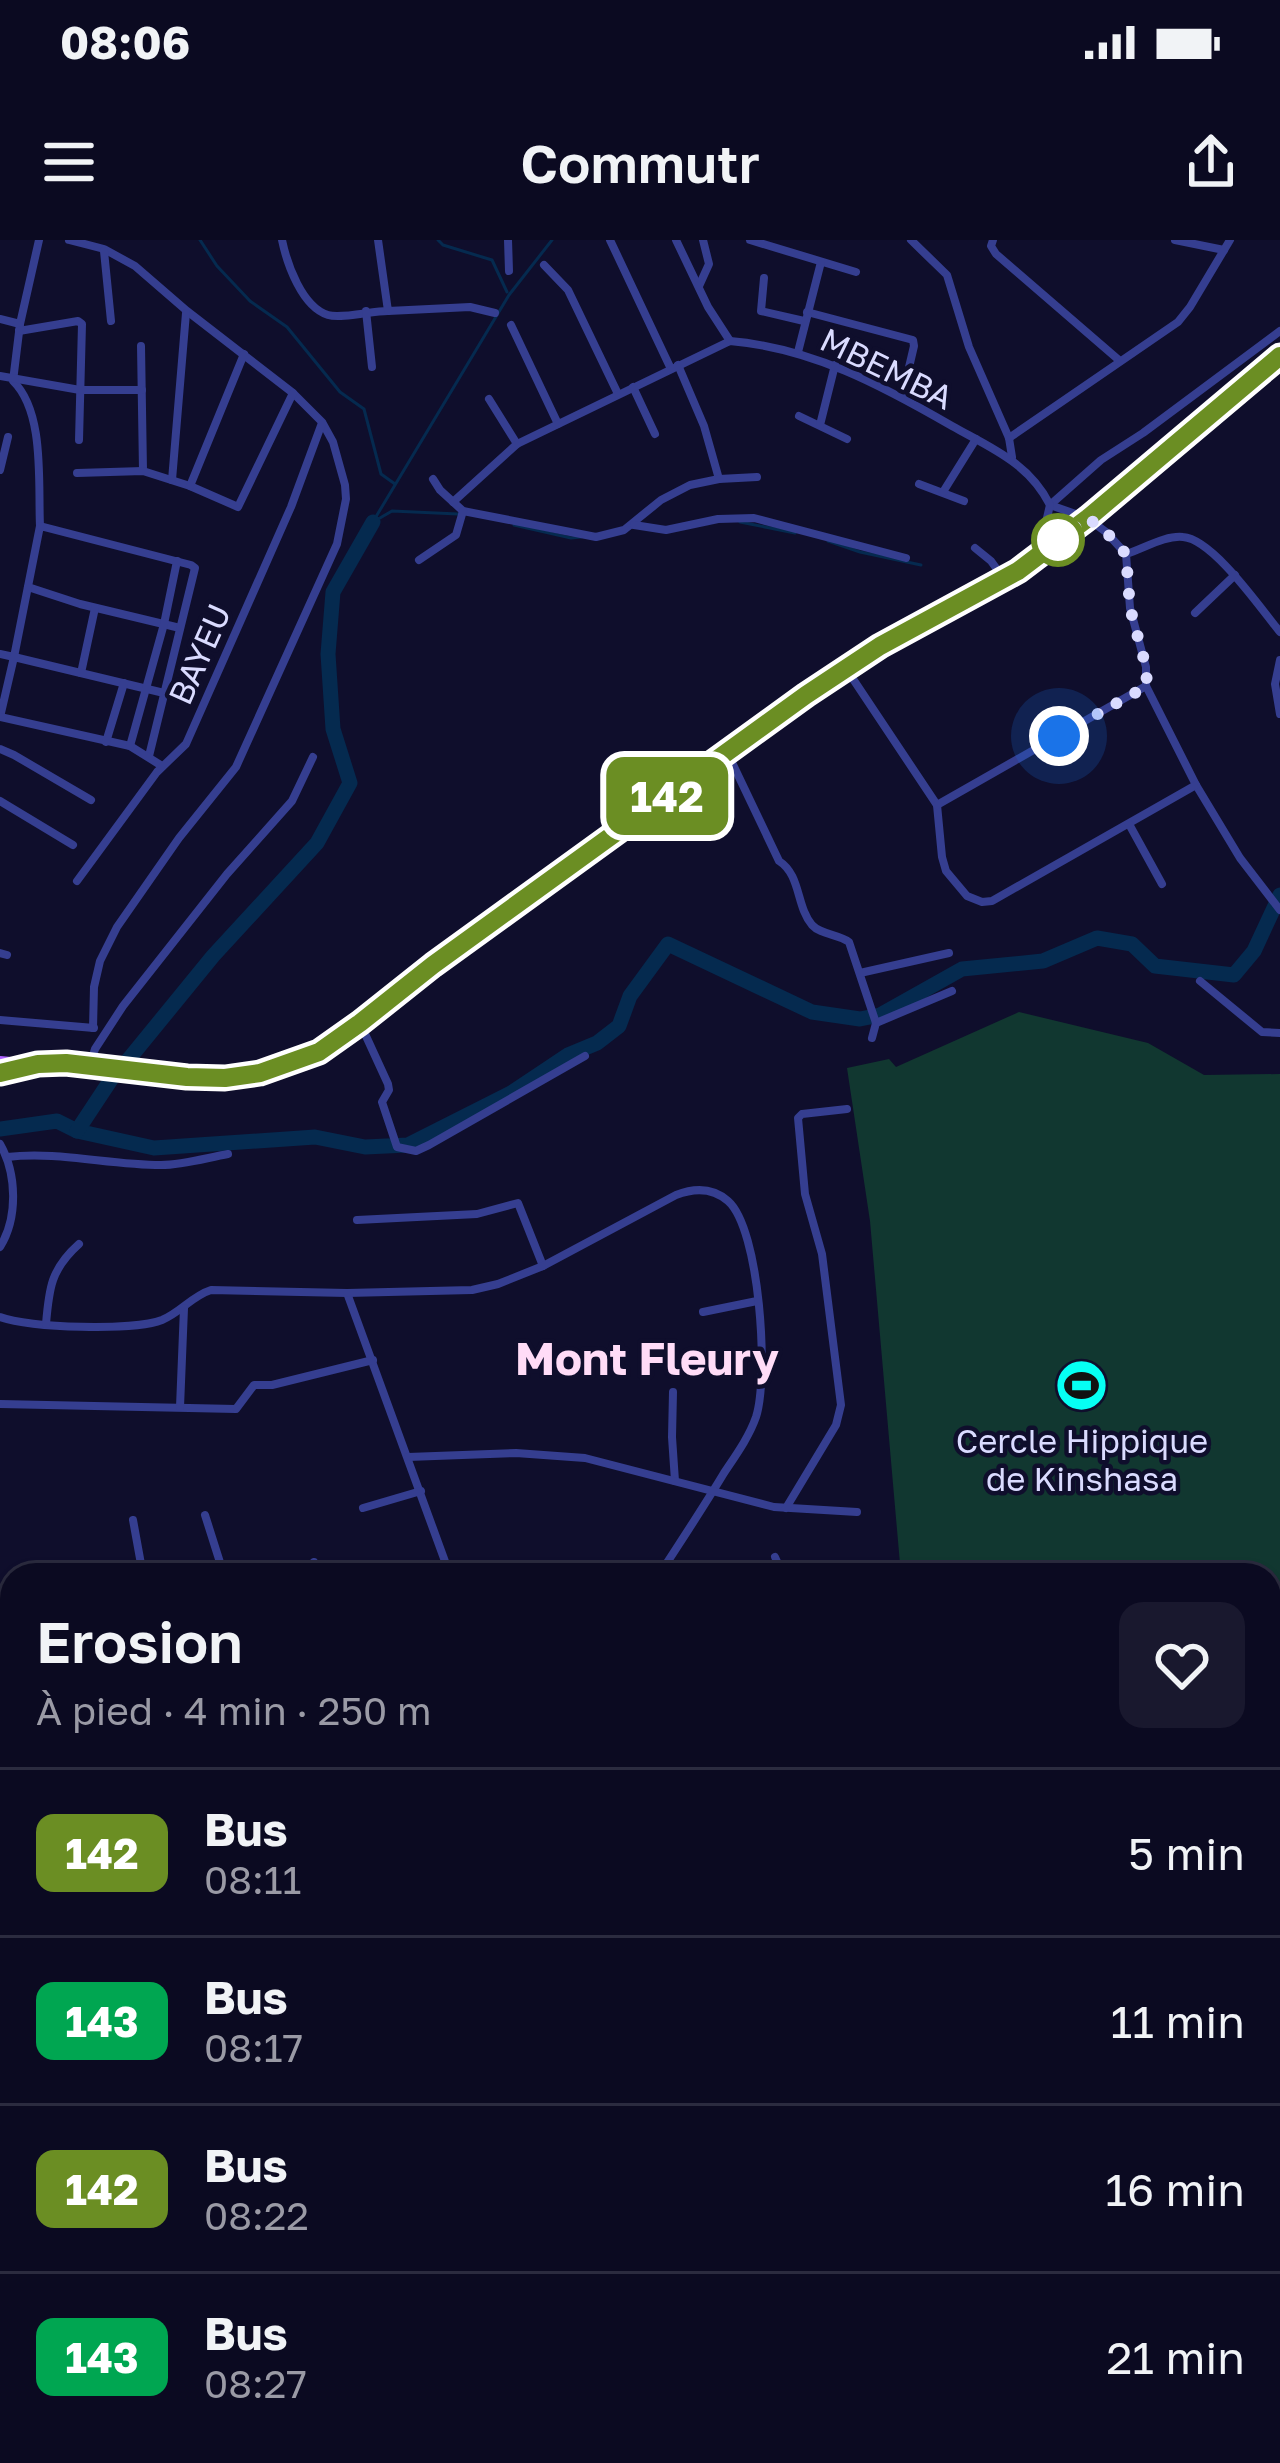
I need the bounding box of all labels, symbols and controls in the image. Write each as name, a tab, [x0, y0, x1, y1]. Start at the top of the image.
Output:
text: 08:06	[60, 15, 190, 69]
icon: menu	[36, 129, 102, 195]
icon: share	[1178, 129, 1244, 195]
text: Commutr	[520, 130, 760, 195]
street label: MBEMBA	[814, 319, 960, 417]
unlabelled marker	[1033, 515, 1083, 565]
street label: BAYEU	[160, 598, 238, 710]
your location	[1029, 706, 1089, 766]
line badge: 142	[598, 757, 736, 835]
text: 142	[630, 771, 704, 821]
district label: Mont Fleury	[515, 1331, 779, 1385]
sports icon: Cercle Hippique de Kinshasa	[1054, 1358, 1110, 1414]
place label: Cercle Hippique de Kinshasa	[956, 1421, 1208, 1498]
button: heart	[1119, 1602, 1245, 1728]
text: Erosion	[36, 1607, 243, 1676]
text: À pied · 4 min · 250 m	[36, 1687, 432, 1734]
text: Bus	[204, 1802, 288, 1856]
text: 5 min	[1128, 1826, 1245, 1880]
text: 142	[65, 1828, 139, 1878]
text: 08:11	[204, 1856, 302, 1903]
text: Bus	[204, 1970, 288, 2024]
text: 11 min	[1111, 1994, 1245, 2048]
text: 143	[65, 1996, 139, 2046]
text: 08:17	[204, 2024, 303, 2071]
text: Bus	[204, 2138, 288, 2192]
text: 16 min	[1105, 2162, 1245, 2216]
text: 142	[65, 2164, 139, 2214]
text: 08:22	[204, 2192, 309, 2239]
text: Bus	[204, 2306, 288, 2360]
text: 21 min	[1106, 2330, 1245, 2384]
text: 143	[65, 2332, 139, 2382]
text: 08:27	[204, 2360, 307, 2407]

